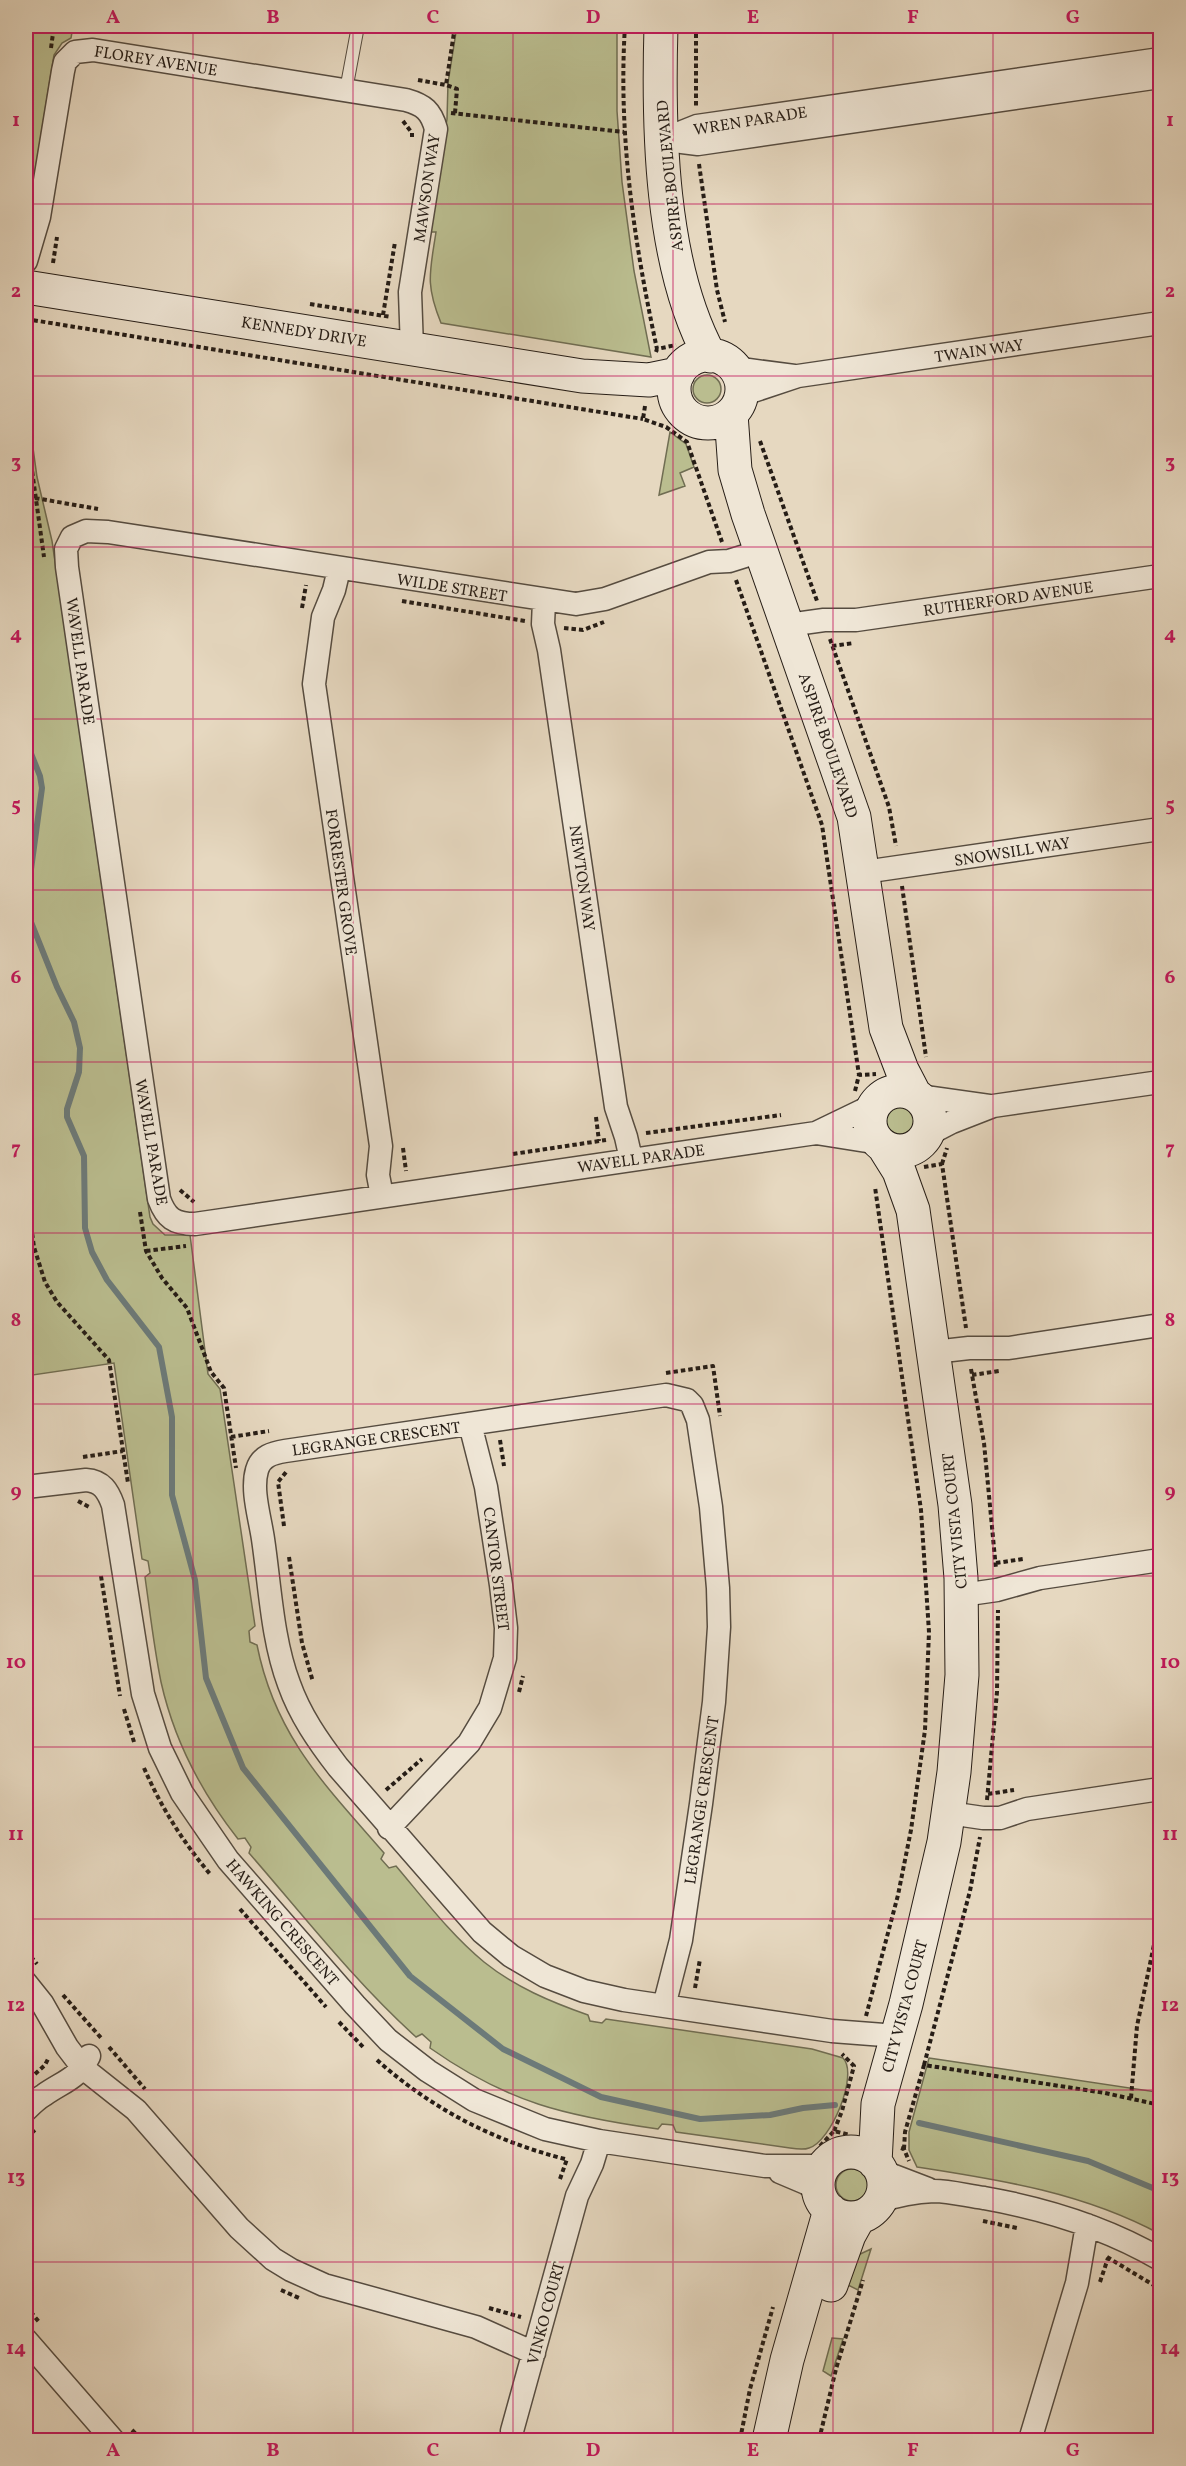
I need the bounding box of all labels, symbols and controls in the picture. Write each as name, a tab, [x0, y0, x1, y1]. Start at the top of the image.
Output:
text: A	[106, 4, 120, 32]
text: B	[266, 4, 280, 32]
text: C	[427, 4, 440, 32]
text: D	[586, 4, 600, 32]
text: E	[747, 4, 759, 32]
text: F	[907, 4, 919, 32]
text: G	[1066, 4, 1080, 32]
street label: FLOREY AVENUE	[93, 41, 219, 83]
street label: ASPIRE BOULEVARD	[652, 99, 690, 253]
street label: WREN PARADE	[692, 102, 809, 142]
text: 1	[12, 107, 20, 135]
text: 1	[1166, 107, 1174, 135]
street label: MAWSON WAY	[409, 132, 447, 244]
text: 2	[11, 278, 21, 306]
text: 2	[1165, 278, 1175, 306]
street label: KENNEDY DRIVE	[239, 312, 368, 354]
street label: TWAIN WAY	[933, 335, 1025, 369]
text: 3	[11, 449, 21, 477]
text: 3	[1165, 449, 1175, 477]
street label: WILDE STREET	[395, 569, 508, 609]
street label: RUTHERFORD AVENUE	[922, 577, 1095, 623]
street label: WAVELL PARADE	[59, 596, 99, 726]
text: 4	[10, 621, 22, 649]
text: 4	[1164, 621, 1176, 649]
street label: ASPIRE BOULEVARD	[792, 670, 862, 822]
text: 5	[11, 792, 21, 820]
text: 5	[1165, 792, 1175, 820]
street label: FORRESTER GROVE	[319, 808, 361, 957]
street label: NEWTON WAY	[563, 824, 599, 933]
street label: SNOWSILL WAY	[953, 833, 1072, 873]
text: 6	[11, 964, 22, 992]
text: 6	[1165, 964, 1176, 992]
street label: WAVELL PARADE	[128, 1077, 172, 1207]
text: 7	[11, 1135, 21, 1163]
text: 7	[1165, 1135, 1175, 1163]
street label: WAVELL PARADE	[576, 1140, 706, 1180]
text: 8	[11, 1307, 21, 1335]
text: 8	[1165, 1307, 1175, 1335]
street label: LEGRANGE CRESCENT	[291, 1417, 462, 1463]
street label: CITY VISTA COURT	[938, 1452, 974, 1590]
text: 9	[10, 1478, 22, 1506]
text: 9	[1164, 1478, 1176, 1506]
street label: CANTOR STREET	[476, 1506, 514, 1632]
text: 10	[6, 1649, 26, 1677]
text: 10	[1160, 1649, 1180, 1677]
street label: LEGRANGE CRESCENT	[680, 1715, 726, 1886]
text: 11	[8, 1821, 24, 1849]
text: 11	[1162, 1821, 1178, 1849]
street label: HAWKING CRESCENT	[220, 1855, 343, 1992]
street label: CITY VISTA COURT	[878, 1938, 934, 2075]
text: 12	[7, 1992, 25, 2020]
text: 12	[1161, 1992, 1179, 2020]
text: 13	[7, 2164, 25, 2192]
text: 13	[1161, 2164, 1179, 2192]
street label: VINKO COURT	[523, 2260, 571, 2367]
text: 14	[6, 2335, 26, 2363]
text: 14	[1160, 2335, 1180, 2363]
text: A	[106, 2437, 120, 2465]
text: B	[266, 2437, 280, 2465]
text: C	[427, 2437, 440, 2465]
text: D	[586, 2437, 600, 2465]
text: E	[747, 2437, 759, 2465]
text: F	[907, 2437, 919, 2465]
text: G	[1066, 2437, 1080, 2465]

